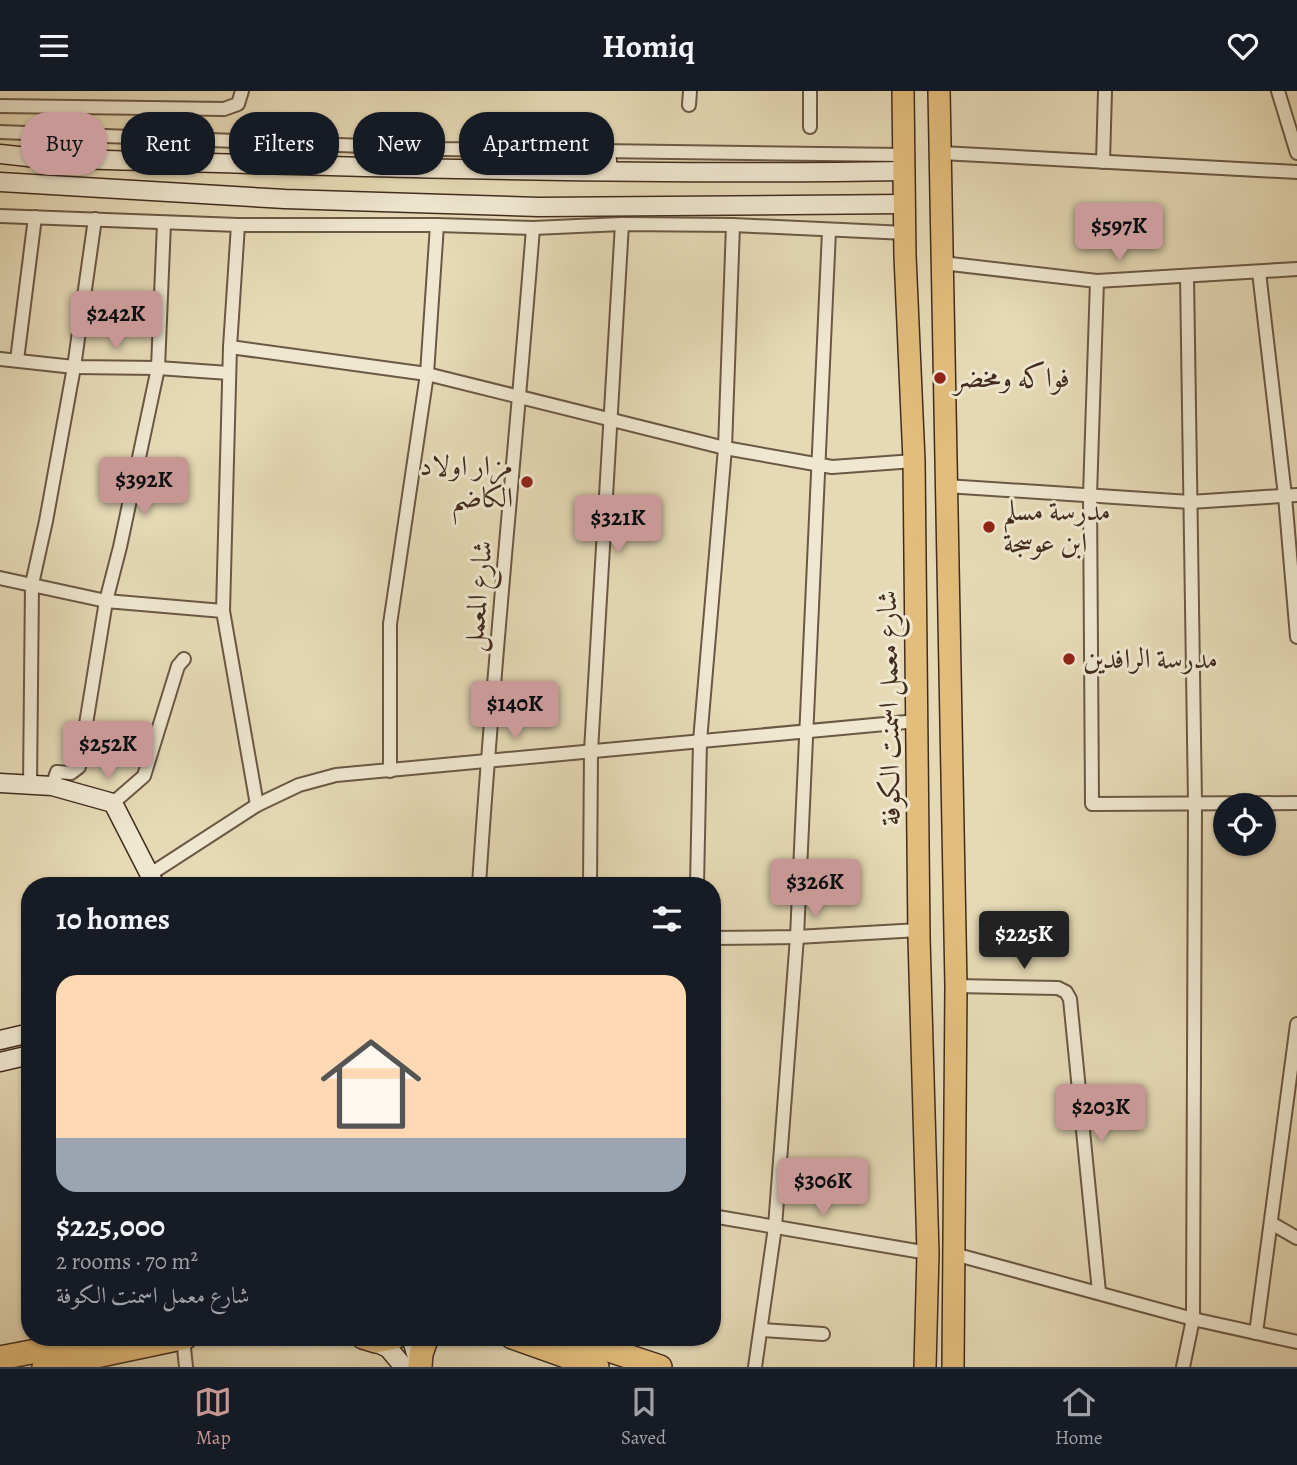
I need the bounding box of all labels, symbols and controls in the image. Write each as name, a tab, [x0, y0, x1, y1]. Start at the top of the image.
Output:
text: Homiq	[602, 24, 695, 68]
icon: menu	[35, 27, 73, 65]
icon: heart	[1224, 27, 1262, 65]
chip: Buy	[21, 112, 107, 175]
chip: Rent	[121, 112, 215, 175]
chip: Filters	[229, 112, 339, 175]
chip: New	[353, 112, 445, 175]
chip: Apartment	[459, 112, 614, 175]
pin: $597K	[1070, 204, 1168, 263]
text: $597K	[1091, 210, 1147, 241]
pin: $242K	[67, 292, 165, 351]
text: $242K	[87, 298, 145, 329]
place label: فواكه ومخضر	[951, 359, 1070, 397]
marker: فواكه ومخضر	[932, 370, 948, 386]
place label: مزار اولاد الكاضم	[419, 447, 513, 525]
pin: $392K	[95, 457, 193, 517]
text: $392K	[115, 464, 173, 495]
marker: مزار اولاد الكاضم	[519, 474, 535, 490]
place label: مدرسة مسلم ابن عوسجة	[1003, 492, 1111, 562]
pin: $321K	[569, 496, 667, 555]
text: $321K	[590, 502, 646, 533]
marker: مدرسة مسلم ابن عوسجة	[981, 519, 997, 535]
street label: شارع المعمل	[454, 539, 506, 654]
street label: شارع معمل اسمنت الكوفة	[868, 590, 914, 826]
place label: مدرسة الرافدين	[1083, 640, 1218, 678]
marker: مدرسة الرافدين	[1061, 651, 1077, 667]
pin: $140K	[466, 681, 564, 741]
text: $140K	[487, 688, 543, 719]
pin: $252K	[59, 721, 157, 781]
text: $252K	[79, 728, 137, 759]
map controls	[1213, 793, 1276, 856]
button: locate	[1213, 793, 1276, 856]
pin: $326K	[766, 859, 864, 919]
text: $326K	[786, 866, 844, 897]
text: 10 homes	[56, 899, 170, 939]
icon: filters	[648, 900, 686, 938]
pin: $225K	[975, 911, 1073, 971]
text: $225K	[995, 918, 1053, 949]
icon: home	[308, 1021, 434, 1147]
pin: $203K	[1052, 1084, 1150, 1144]
text: $203K	[1072, 1091, 1130, 1122]
pin: $306K	[774, 1159, 872, 1218]
text: $306K	[794, 1165, 852, 1196]
text: $225,000	[56, 1206, 165, 1246]
text: 2 rooms · 70 m²	[56, 1246, 198, 1277]
text: شارع معمل اسمنت الكوفة	[56, 1280, 250, 1311]
tab: Map	[194, 1383, 232, 1451]
tab: Saved	[621, 1383, 666, 1451]
tab: Home	[1055, 1383, 1103, 1451]

